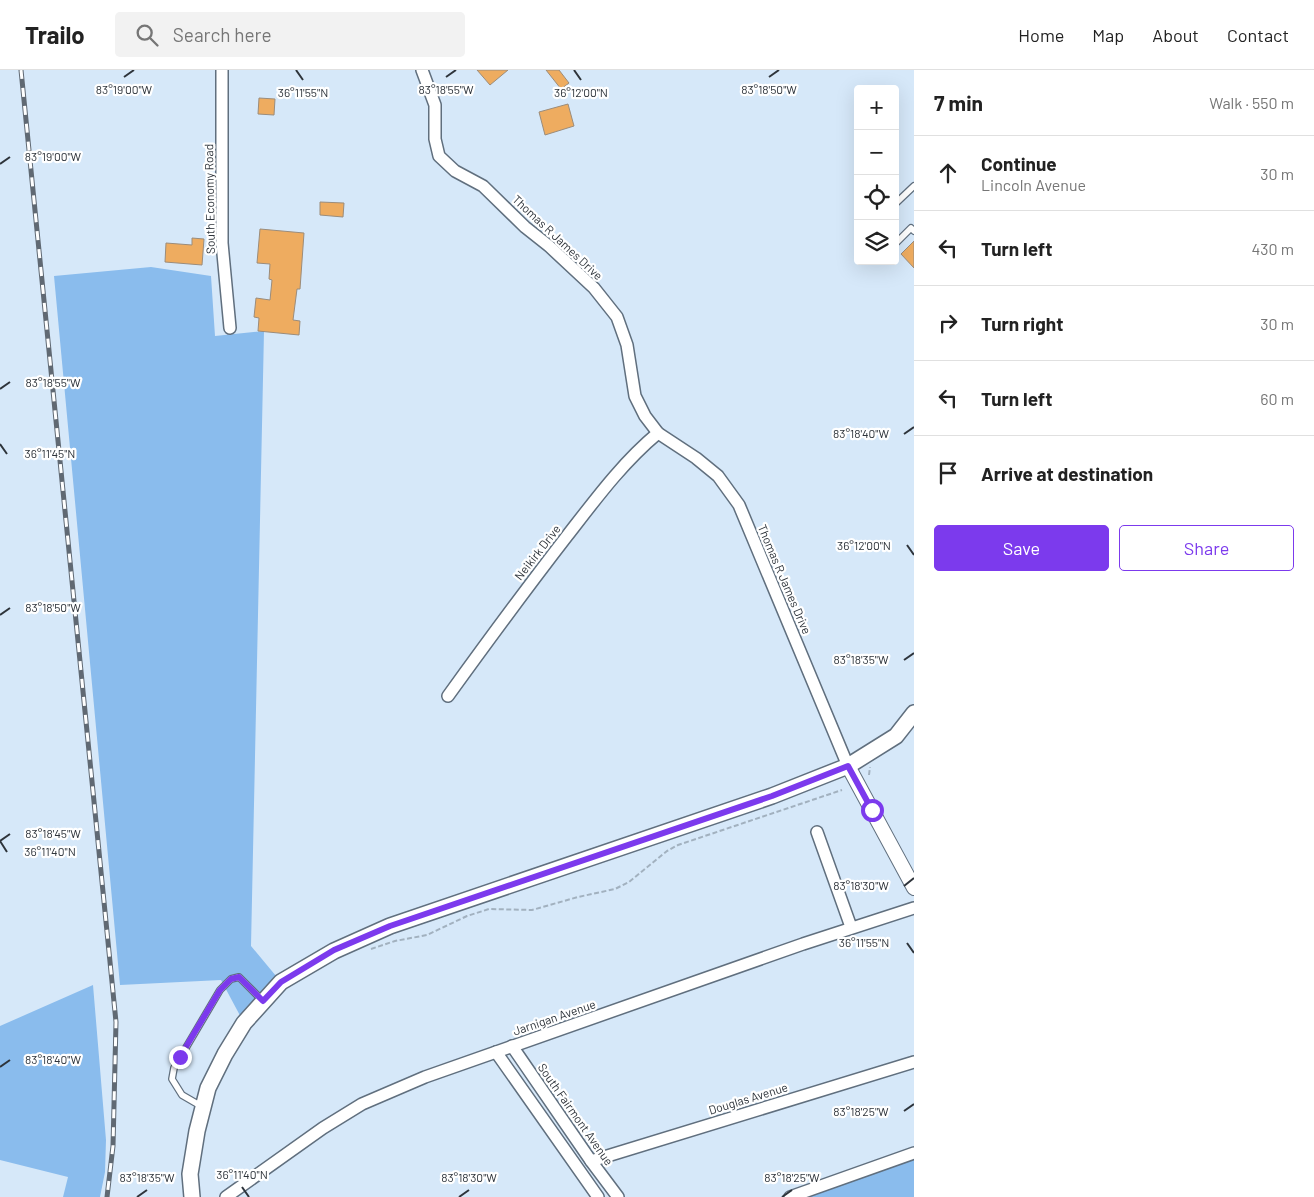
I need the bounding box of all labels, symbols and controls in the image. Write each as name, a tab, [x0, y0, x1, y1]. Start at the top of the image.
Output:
search box	[115, 12, 465, 57]
text: Trailo	[25, 20, 85, 49]
icon: search	[133, 21, 161, 49]
text: Search here	[173, 23, 272, 46]
text: Home	[1018, 24, 1064, 46]
text: Map	[1092, 24, 1124, 46]
text: About	[1152, 24, 1199, 46]
text: Contact	[1227, 24, 1289, 46]
text: 83°19'00"W	[96, 82, 153, 96]
text: 83°18'55"W	[418, 82, 474, 96]
text: 83°18'50"W	[741, 82, 797, 96]
text: 36°11'55"N	[278, 85, 328, 99]
text: 36°12'00"N	[554, 85, 608, 99]
map controls	[854, 85, 899, 265]
button: +	[854, 85, 899, 130]
text: 7 min	[934, 90, 983, 115]
text: Walk · 550 m	[1209, 93, 1294, 112]
button: −	[854, 130, 899, 175]
street label: South Economy Road	[201, 144, 217, 254]
text: 83°19'00"W	[25, 149, 82, 163]
text: Continue	[981, 152, 1057, 175]
icon: ahead	[934, 159, 962, 187]
text: 30 m	[1260, 164, 1294, 183]
button: locate	[854, 175, 899, 220]
text: Lincoln Avenue	[981, 175, 1086, 194]
street label: Thomas R James Drive	[510, 192, 606, 282]
button: layers	[854, 220, 899, 265]
icon: left	[934, 234, 962, 262]
text: Turn left	[981, 237, 1052, 260]
text: 430 m	[1251, 239, 1294, 258]
icon: right	[934, 309, 962, 337]
text: Turn right	[981, 312, 1063, 335]
text: 30 m	[1260, 314, 1294, 333]
text: 83°18'55"W	[25, 375, 81, 389]
icon: left	[934, 384, 962, 412]
text: Turn left	[981, 387, 1052, 410]
text: 60 m	[1260, 389, 1294, 408]
text: 83°18'40"W	[833, 426, 889, 440]
text: 36°11'45"N	[25, 446, 75, 460]
icon: arrive	[934, 459, 962, 487]
text: Arrive at destination	[981, 462, 1153, 485]
street label: Neikirk Drive	[511, 522, 563, 582]
street label: Thomas R James Drive	[756, 522, 814, 636]
button: Save	[934, 525, 1109, 571]
button: Share	[1119, 525, 1294, 571]
text: 36°12'00"N	[837, 538, 891, 552]
text: 83°18'50"W	[25, 600, 81, 614]
text: 83°18'35"W	[833, 652, 889, 666]
route start	[861, 799, 884, 822]
text: 83°18'45"W	[25, 826, 81, 840]
text: 36°11'40"N	[24, 844, 76, 858]
text: 83°18'30"W	[833, 878, 889, 892]
text: 36°11'55"N	[839, 935, 889, 949]
street label: Jarnigan Avenue	[511, 996, 597, 1038]
route end	[169, 1046, 192, 1069]
text: 83°18'40"W	[25, 1052, 81, 1066]
street label: South Fairmont Avenue	[536, 1060, 616, 1168]
street label: Douglas Avenue	[707, 1079, 789, 1117]
text: 83°18'25"W	[833, 1104, 889, 1118]
text: 36°11'40"N	[216, 1167, 268, 1181]
text: 83°18'35"W	[119, 1170, 175, 1184]
text: 83°18'30"W	[441, 1170, 497, 1184]
text: 83°18'25"W	[764, 1170, 820, 1184]

